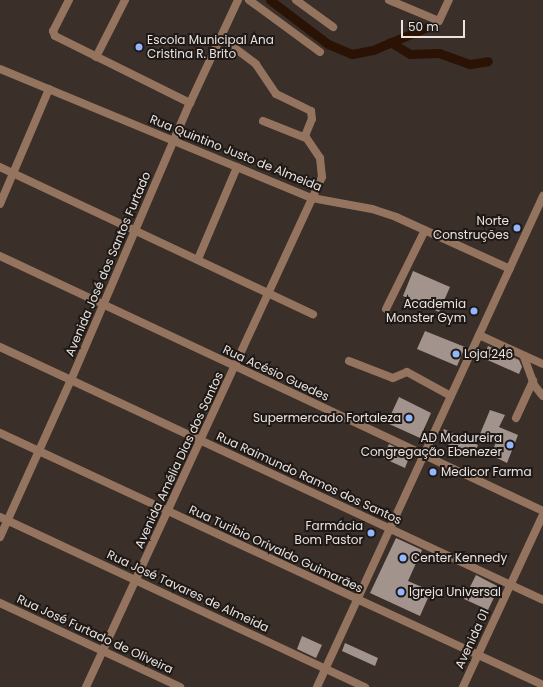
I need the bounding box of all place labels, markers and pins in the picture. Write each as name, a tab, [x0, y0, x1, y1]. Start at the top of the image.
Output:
place label: Escola Municipal Ana Cristina R. Brito	[147, 33, 274, 61]
marker: Escola Municipal Ana Cristina R. Brito	[134, 42, 144, 52]
place label: Norte Construções	[433, 214, 509, 242]
marker: Norte Construções	[512, 223, 522, 233]
place label: Academia Monster Gym	[386, 297, 466, 325]
marker: Academia Monster Gym	[469, 306, 479, 316]
place label: Loja 246	[464, 347, 513, 361]
marker: Loja 246	[451, 349, 461, 359]
place label: Supermercado Fortaleza	[253, 411, 401, 425]
marker: Supermercado Fortaleza	[404, 413, 414, 423]
place label: AD Madureira Congregação Ebenezer	[361, 431, 502, 459]
marker: AD Madureira Congregação Ebenezer	[505, 440, 515, 450]
place label: Medicor Farma	[441, 465, 532, 479]
marker: Medicor Farma	[428, 467, 438, 477]
place label: Farmácia Bom Pastor	[295, 519, 363, 547]
marker: Farmácia Bom Pastor	[366, 528, 376, 538]
place label: Center Kennedy	[411, 551, 507, 565]
marker: Center Kennedy	[398, 553, 408, 563]
place label: Igreja Universal	[409, 585, 501, 599]
marker: Igreja Universal	[396, 587, 406, 597]

